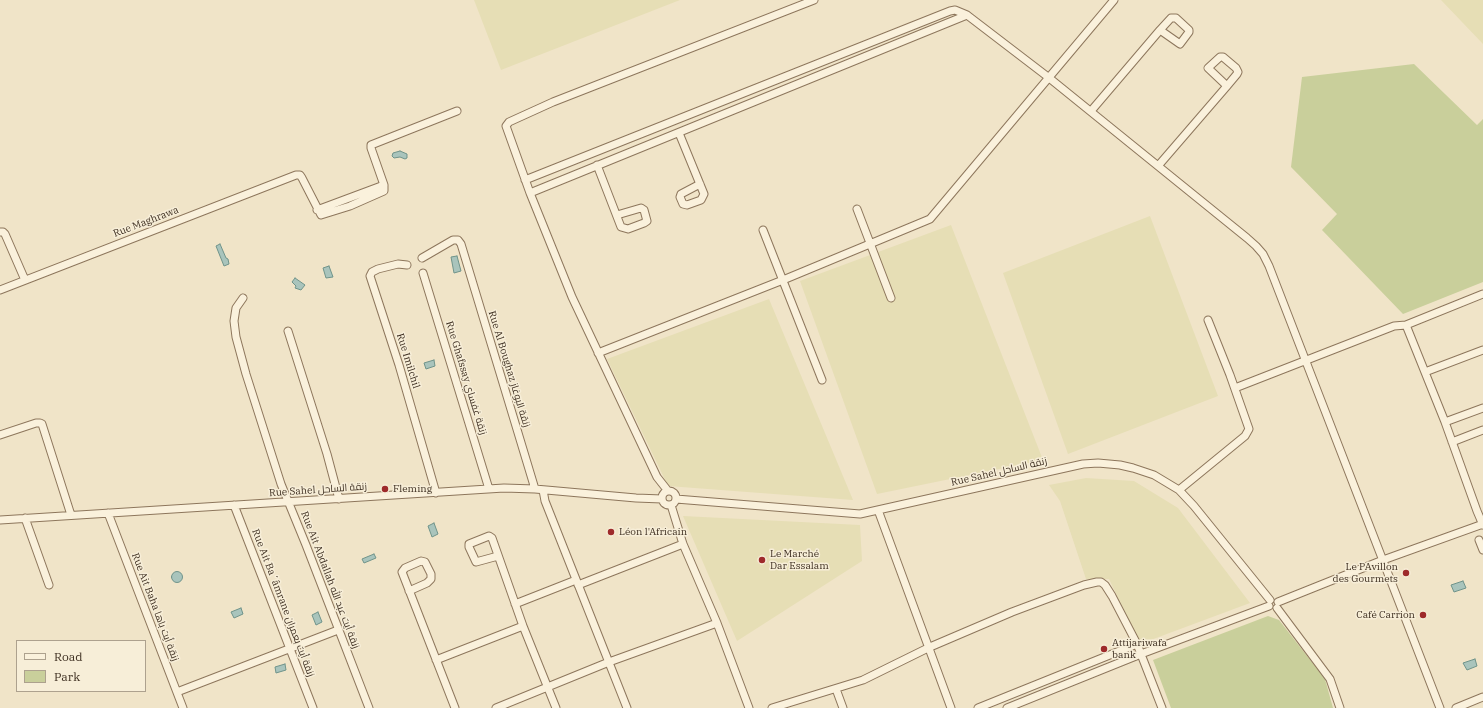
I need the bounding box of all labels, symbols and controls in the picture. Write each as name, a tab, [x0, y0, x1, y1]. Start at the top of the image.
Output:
street label: Rue Maghrawa	[111, 204, 181, 240]
street label: Rue Al Boughaz زنقة البوغاز	[486, 309, 532, 429]
street label: Rue Ghafssay زنقة غفساي	[443, 320, 489, 436]
street label: Rue Imilchil	[394, 332, 422, 390]
street label: Rue Sahel زنقة الساحل	[950, 455, 1048, 489]
street label: Rue Sahel زنقة الساحل	[269, 481, 367, 499]
place label: Fleming	[393, 483, 432, 495]
marker: Fleming	[380, 484, 390, 494]
street label: Rue Ait Abdallah زنقة أيت عبد الله	[298, 510, 362, 650]
place label: Léon l'Africain	[619, 526, 687, 538]
street label: Rue Ait Ba´âmrane زنقة أيت بعمران	[249, 527, 317, 679]
marker: Léon l'Africain	[606, 527, 616, 537]
place label: Le Marché Dar Essalam	[770, 548, 829, 572]
street label: Rue Ait Baha زنقة أيت باها	[129, 551, 181, 663]
marker: Le Marché Dar Essalam	[757, 555, 767, 565]
place label: Le PAvillon des Gourmets	[1333, 561, 1398, 584]
marker: Le PAvillon des Gourmets	[1401, 568, 1411, 578]
place label: Café Carrion	[1356, 609, 1415, 621]
marker: Café Carrion	[1418, 610, 1428, 620]
place label: Attijariwafa bank	[1112, 637, 1167, 660]
legend	[16, 640, 146, 692]
marker: Attijariwafa bank	[1099, 644, 1109, 654]
text: Road	[54, 649, 83, 664]
text: Park	[54, 669, 80, 684]

